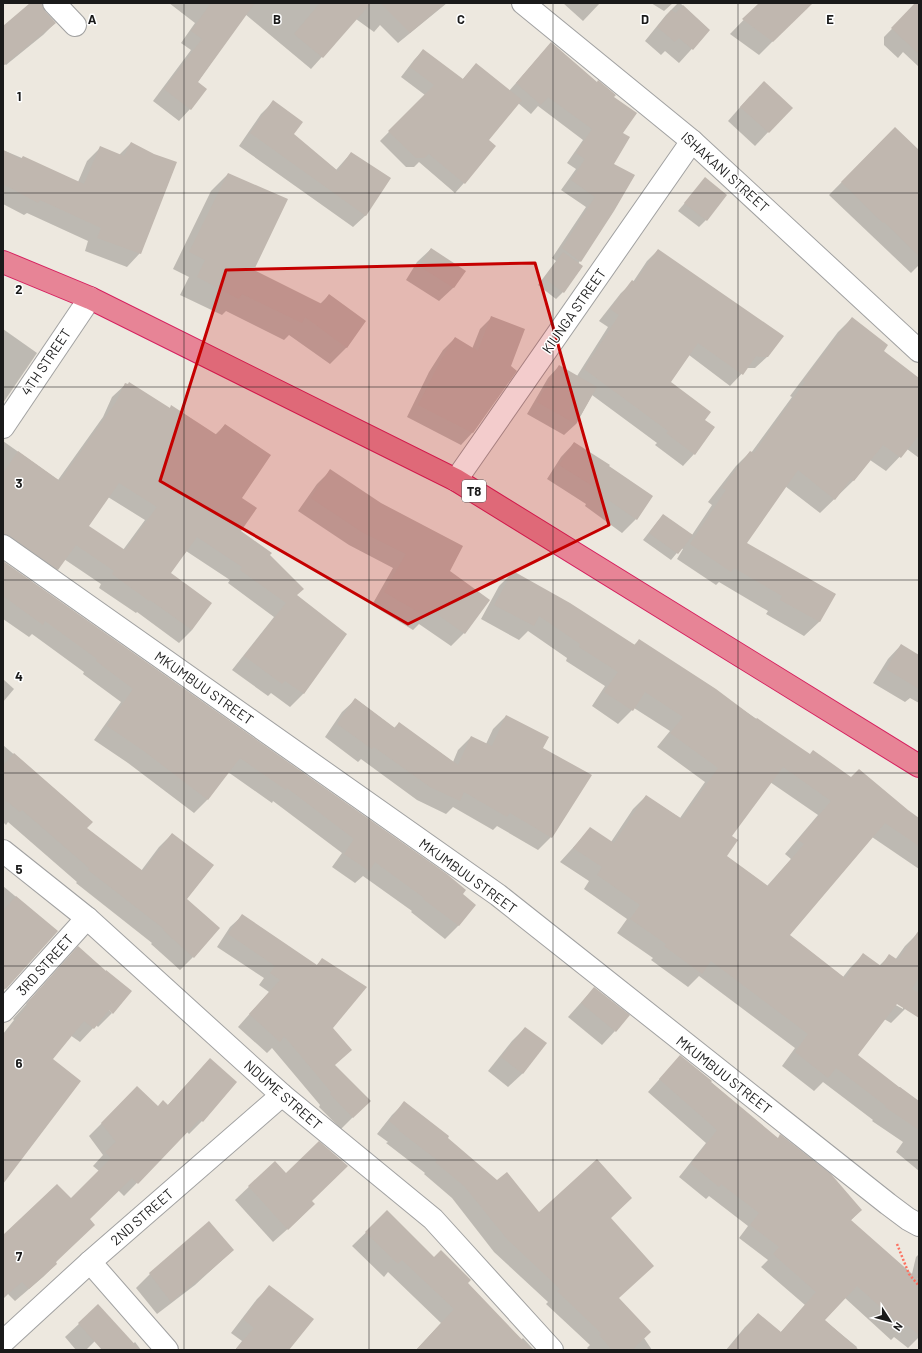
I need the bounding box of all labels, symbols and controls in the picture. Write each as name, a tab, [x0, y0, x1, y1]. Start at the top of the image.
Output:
text: A	[88, 11, 97, 27]
text: B	[273, 11, 281, 27]
text: C	[457, 11, 465, 27]
text: D	[641, 11, 649, 27]
text: E	[826, 11, 834, 27]
text: 1	[17, 88, 21, 104]
street label: ISHAKANI STREET	[678, 128, 773, 216]
street label: KIUNGA STREET	[538, 265, 609, 357]
text: 2	[15, 281, 23, 297]
street label: 4TH STREET	[17, 325, 74, 398]
text: 3	[15, 475, 23, 491]
road number: T8	[462, 480, 486, 502]
street label: MKUMBUU STREET	[152, 647, 257, 728]
text: 4	[15, 668, 23, 684]
street label: MKUMBUU STREET	[416, 834, 521, 917]
text: 5	[15, 861, 23, 877]
street label: 3RD STREET	[13, 931, 77, 999]
street label: MKUMBUU STREET	[673, 1032, 776, 1117]
text: 6	[16, 1055, 23, 1071]
street label: NDUME STREET	[241, 1056, 326, 1133]
street label: 2ND STREET	[107, 1185, 177, 1248]
text: 7	[16, 1248, 23, 1264]
north arrow	[870, 1301, 910, 1341]
text: N	[891, 1320, 906, 1334]

